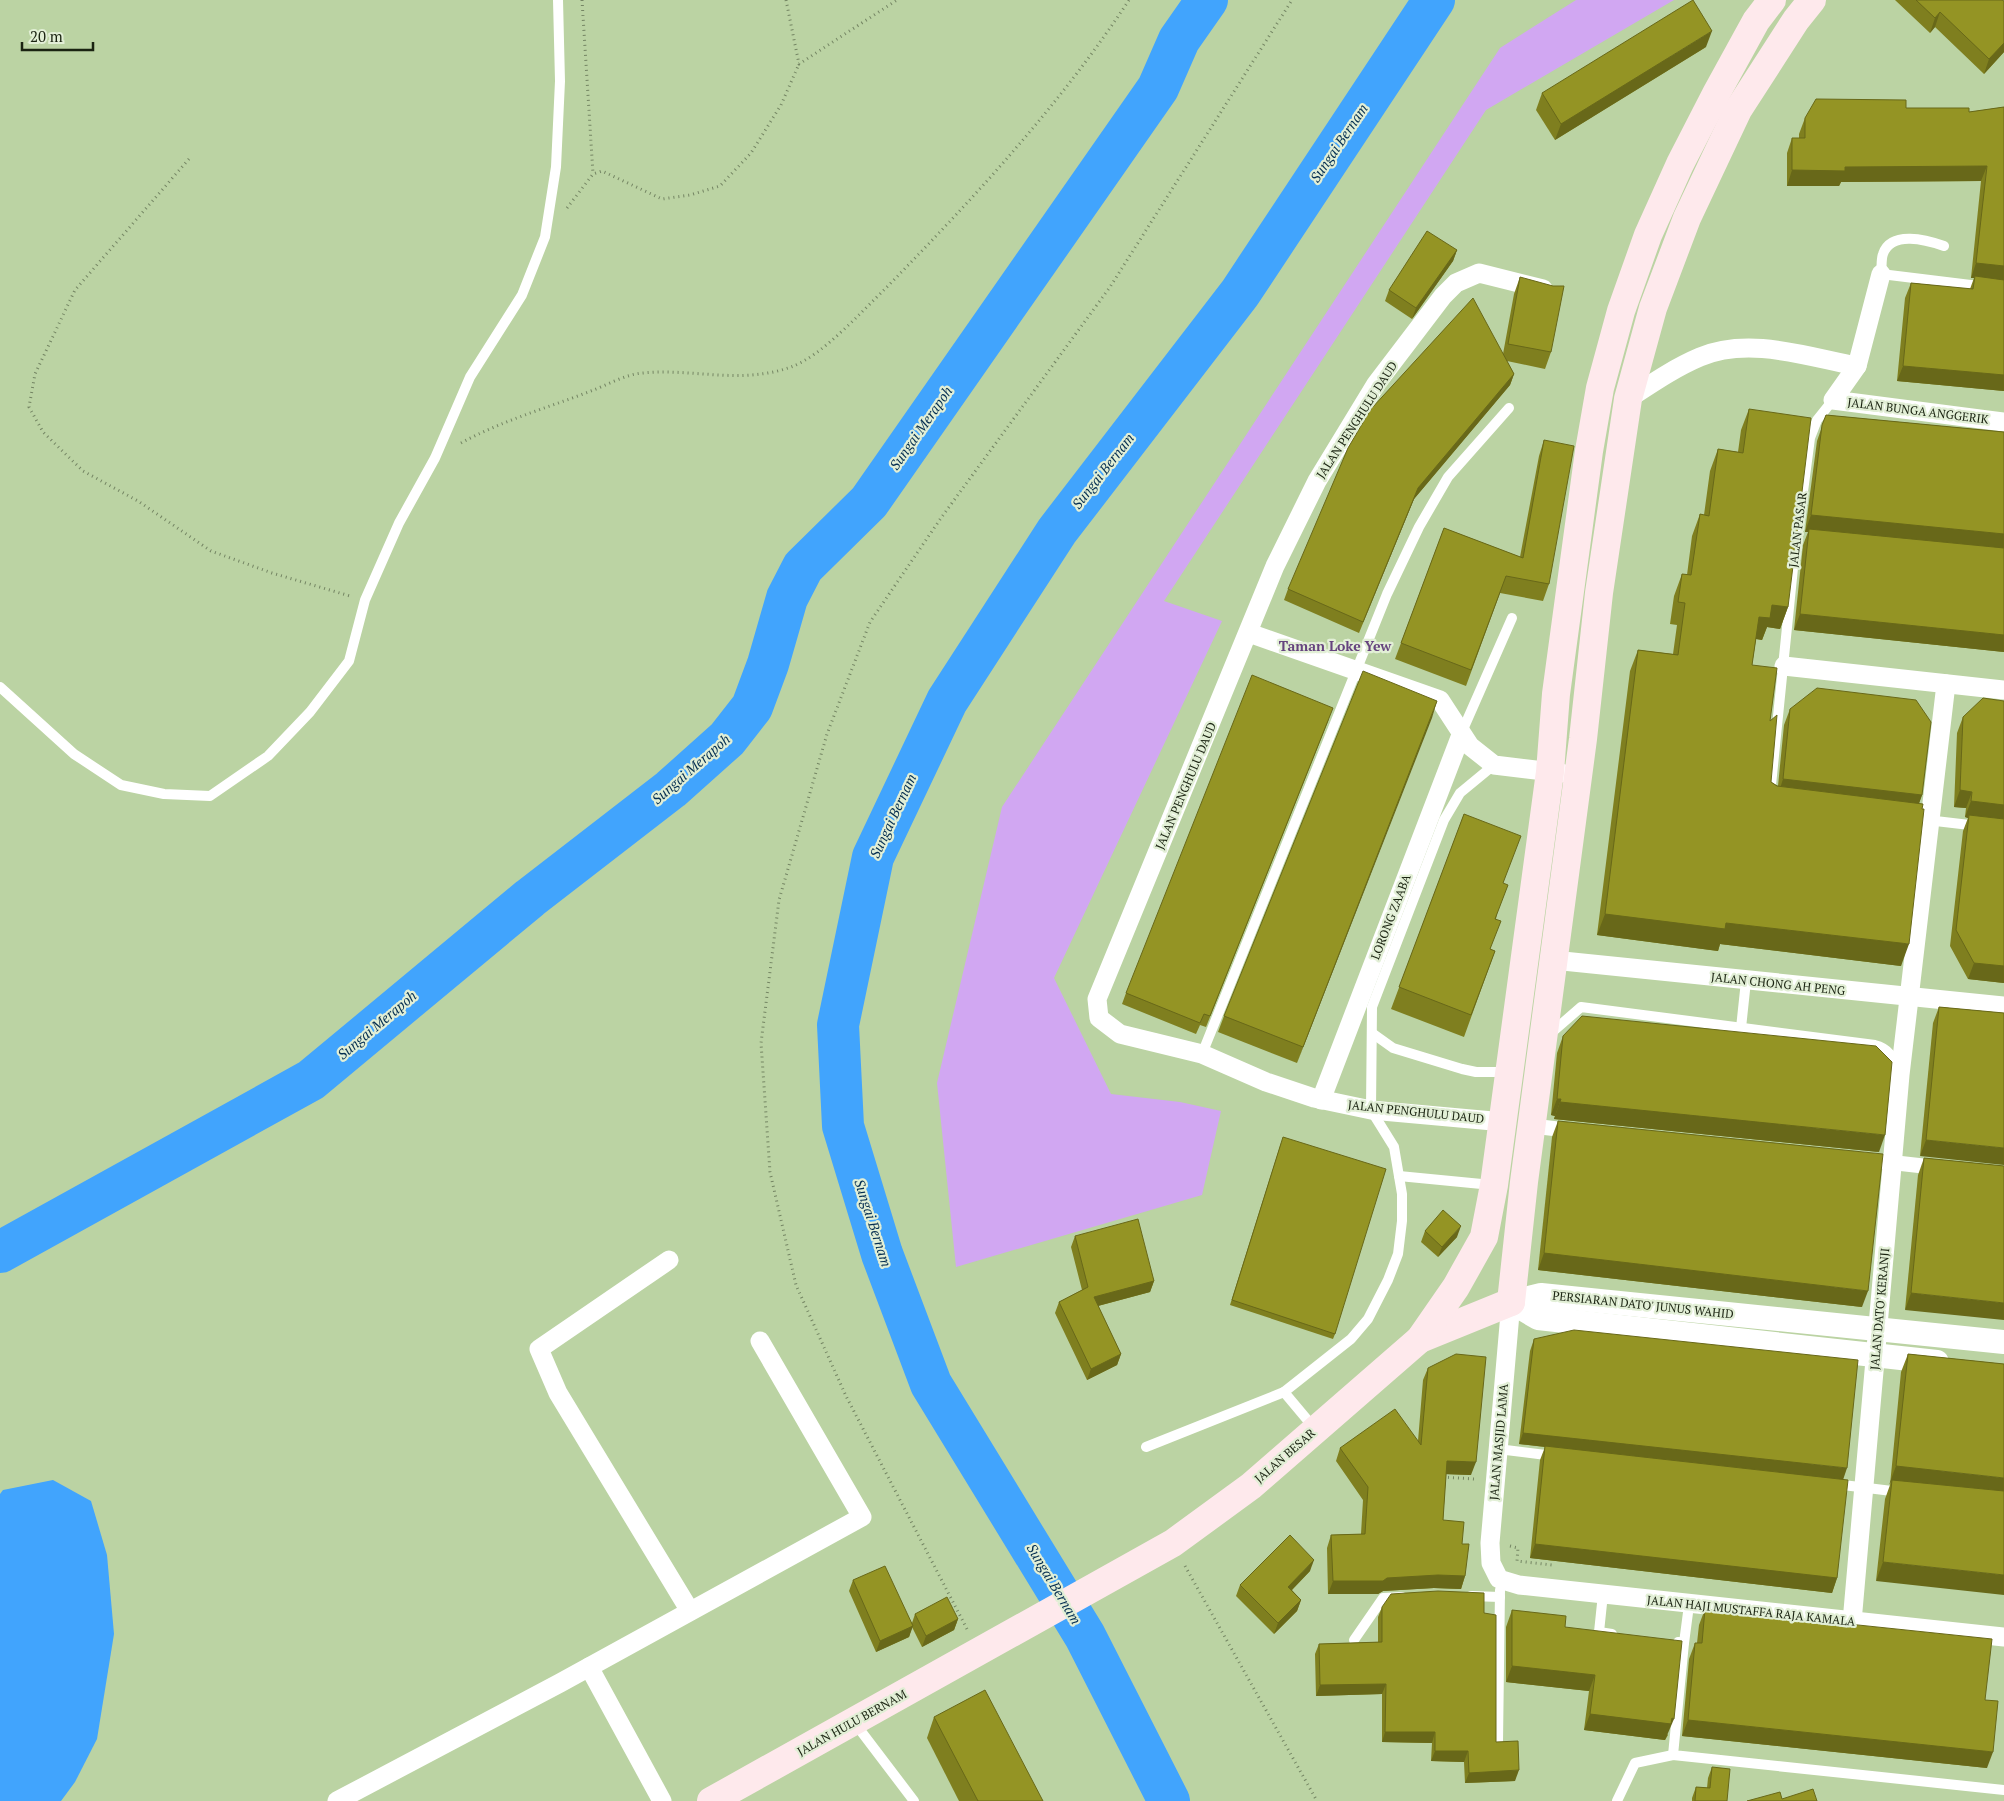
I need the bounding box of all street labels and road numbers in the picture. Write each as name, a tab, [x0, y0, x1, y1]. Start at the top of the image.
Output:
street label: JALAN PENGHULU DAUD	[1313, 358, 1400, 481]
street label: JALAN BUNGA ANGGERIK	[1847, 394, 1990, 427]
street label: JALAN PASAR	[1785, 491, 1810, 568]
street label: JALAN PENGHULU DAUD	[1152, 720, 1219, 852]
street label: LORONG ZAABA	[1367, 871, 1414, 962]
street label: JALAN CHONG AH PENG	[1710, 969, 1847, 998]
street label: JALAN PENGHULU DAUD	[1347, 1097, 1485, 1126]
street label: JALAN DATO' KERANJI	[1867, 1247, 1892, 1371]
street label: PERSIARAN DATO' JUNUS WAHID	[1552, 1288, 1734, 1321]
street label: JALAN MASJID LAMA	[1486, 1382, 1511, 1501]
street label: JALAN BESAR	[1251, 1425, 1318, 1486]
street label: JALAN HAJI MUSTAFFA RAJA KAMALA	[1646, 1592, 1857, 1629]
street label: JALAN HULU BERNAM	[795, 1686, 909, 1759]

